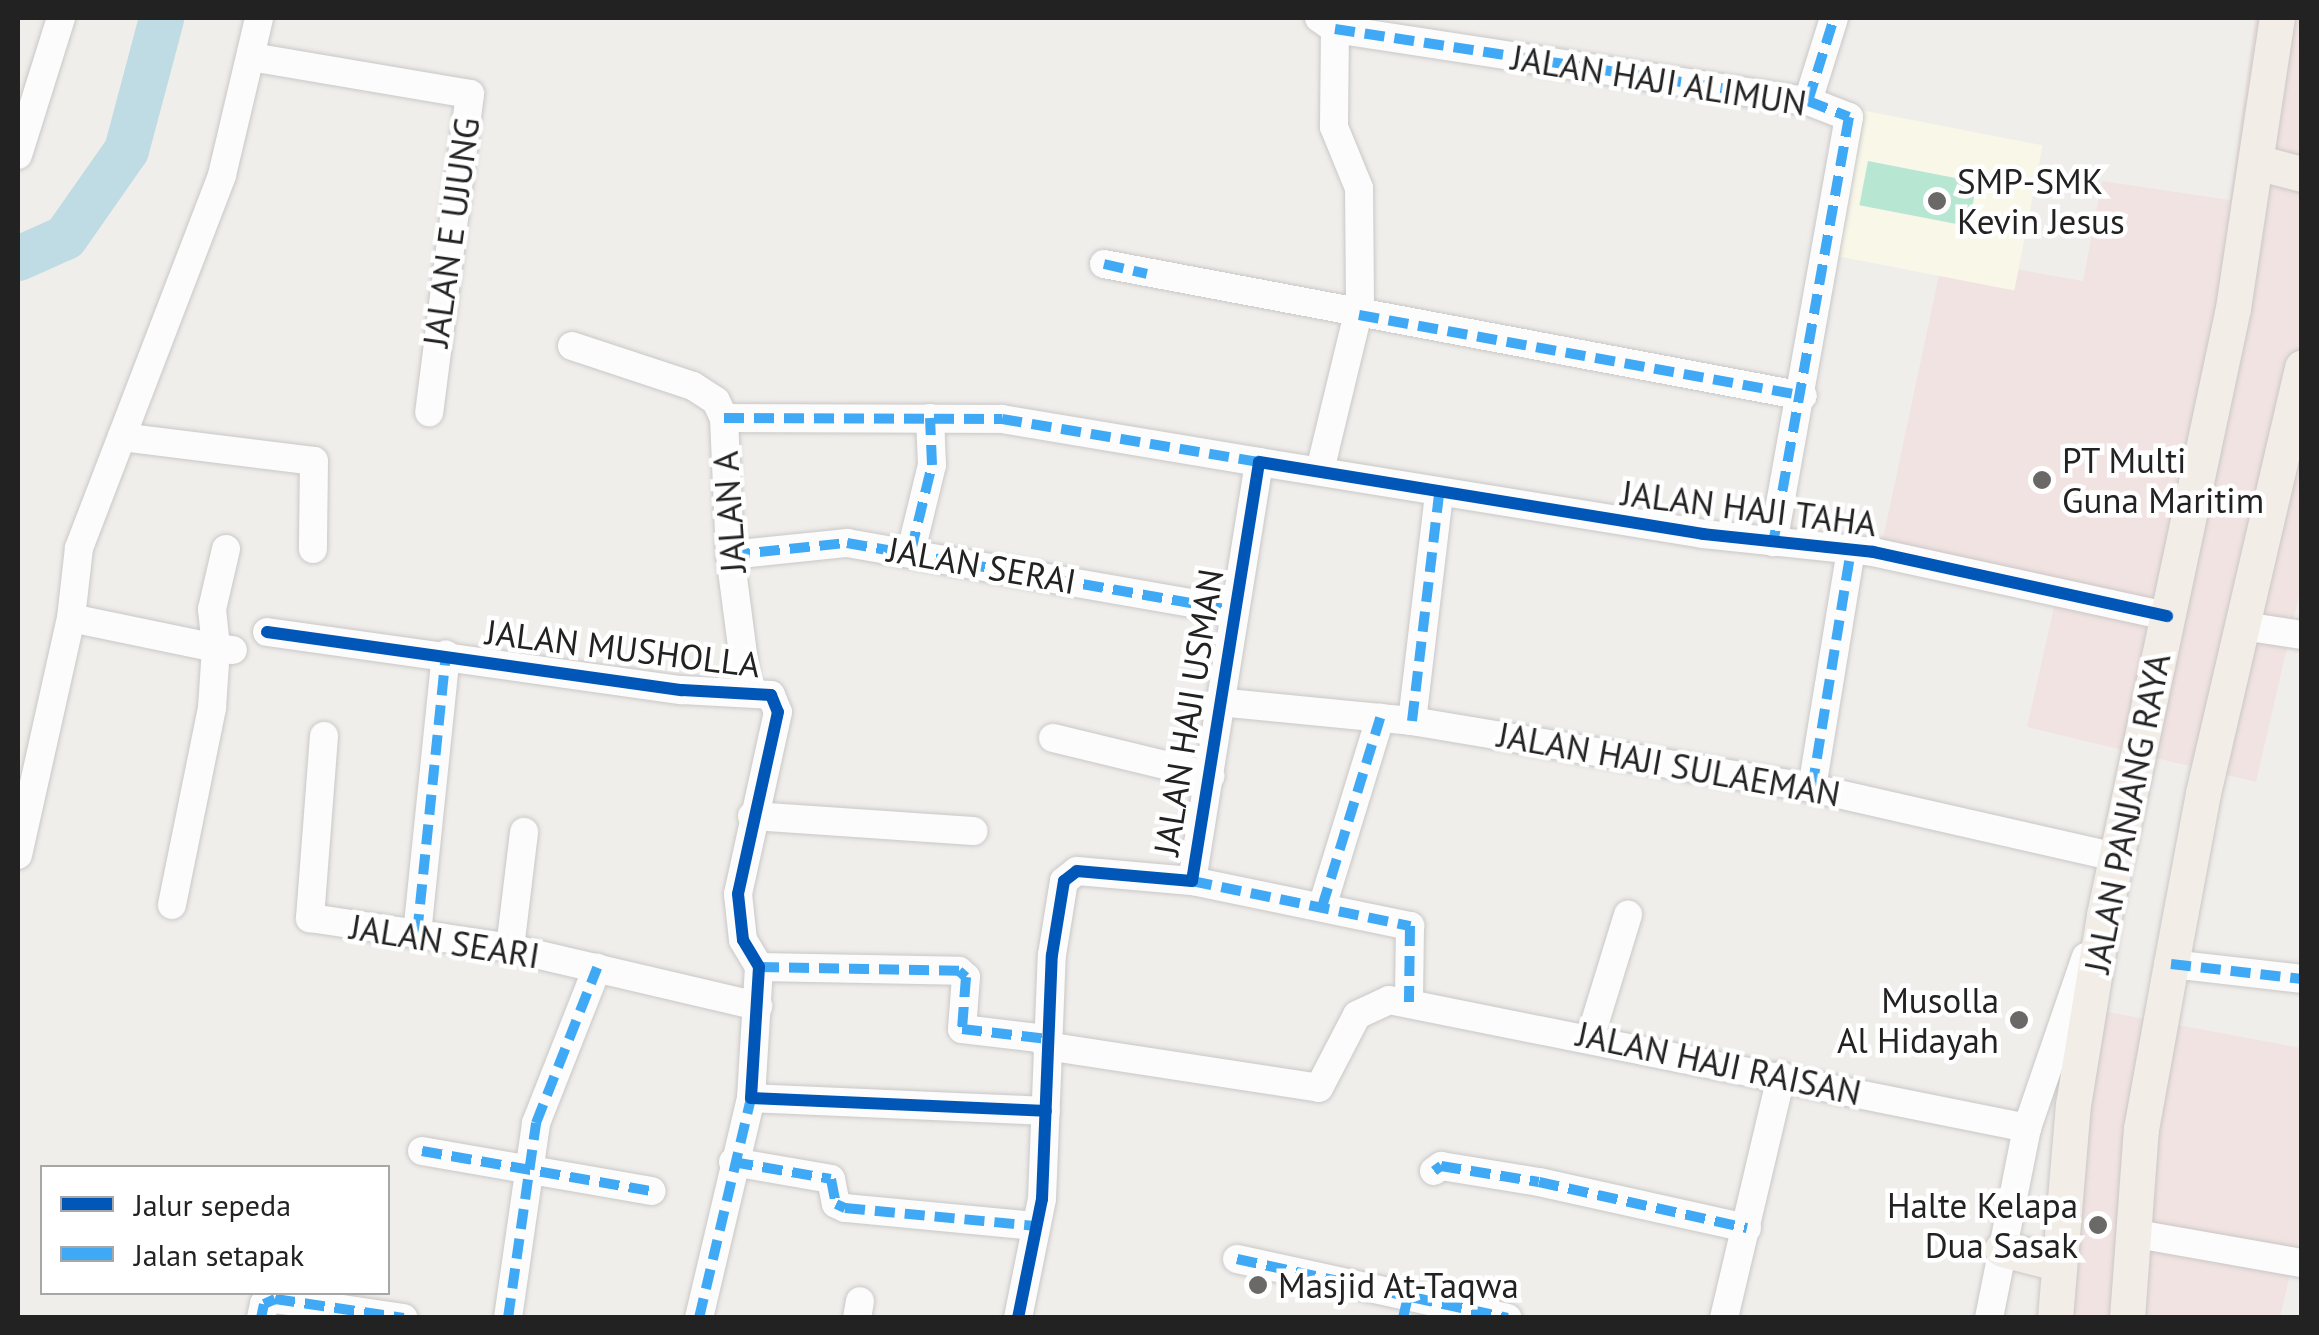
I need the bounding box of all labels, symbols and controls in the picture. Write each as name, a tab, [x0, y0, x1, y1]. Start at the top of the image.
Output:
street label: JALAN HAJI ALIMUN	[1508, 36, 1810, 124]
street label: JALAN E UJUNG	[414, 115, 488, 349]
place label: SMP-SMK Kevin Jesus	[1957, 160, 2125, 242]
marker: SMP-SMK Kevin Jesus	[1926, 190, 1948, 212]
place label: PT Multi Guna Maritim	[2062, 439, 2264, 521]
street label: JALAN A	[704, 449, 754, 575]
marker: PT Multi Guna Maritim	[2031, 469, 2053, 491]
street label: JALAN HAJI TAHA	[1619, 471, 1879, 545]
street label: JALAN SERAI	[885, 528, 1079, 602]
street label: JALAN HAJI USMAN	[1145, 566, 1231, 858]
street label: JALAN MUSHOLLA	[484, 610, 762, 686]
street label: JALAN PANJANG RAYA	[2075, 650, 2179, 976]
street label: JALAN HAJI SULAEMAN	[1495, 713, 1843, 815]
street label: JALAN SEARI	[347, 905, 543, 977]
place label: Musolla Al Hidayah	[1837, 979, 1999, 1061]
marker: Musolla Al Hidayah	[2008, 1009, 2030, 1031]
street label: JALAN HAJI RAISAN	[1573, 1012, 1865, 1114]
legend	[40, 1165, 390, 1295]
place label: Halte Kelapa Dua Sasak	[1887, 1184, 2078, 1266]
text: Jalur sepeda	[134, 1185, 291, 1224]
marker: Halte Kelapa Dua Sasak	[2087, 1214, 2109, 1236]
text: Jalan setapak	[134, 1235, 304, 1274]
place label: Masjid At-Taqwa	[1278, 1264, 1520, 1306]
marker: Masjid At-Taqwa	[1247, 1274, 1269, 1296]

